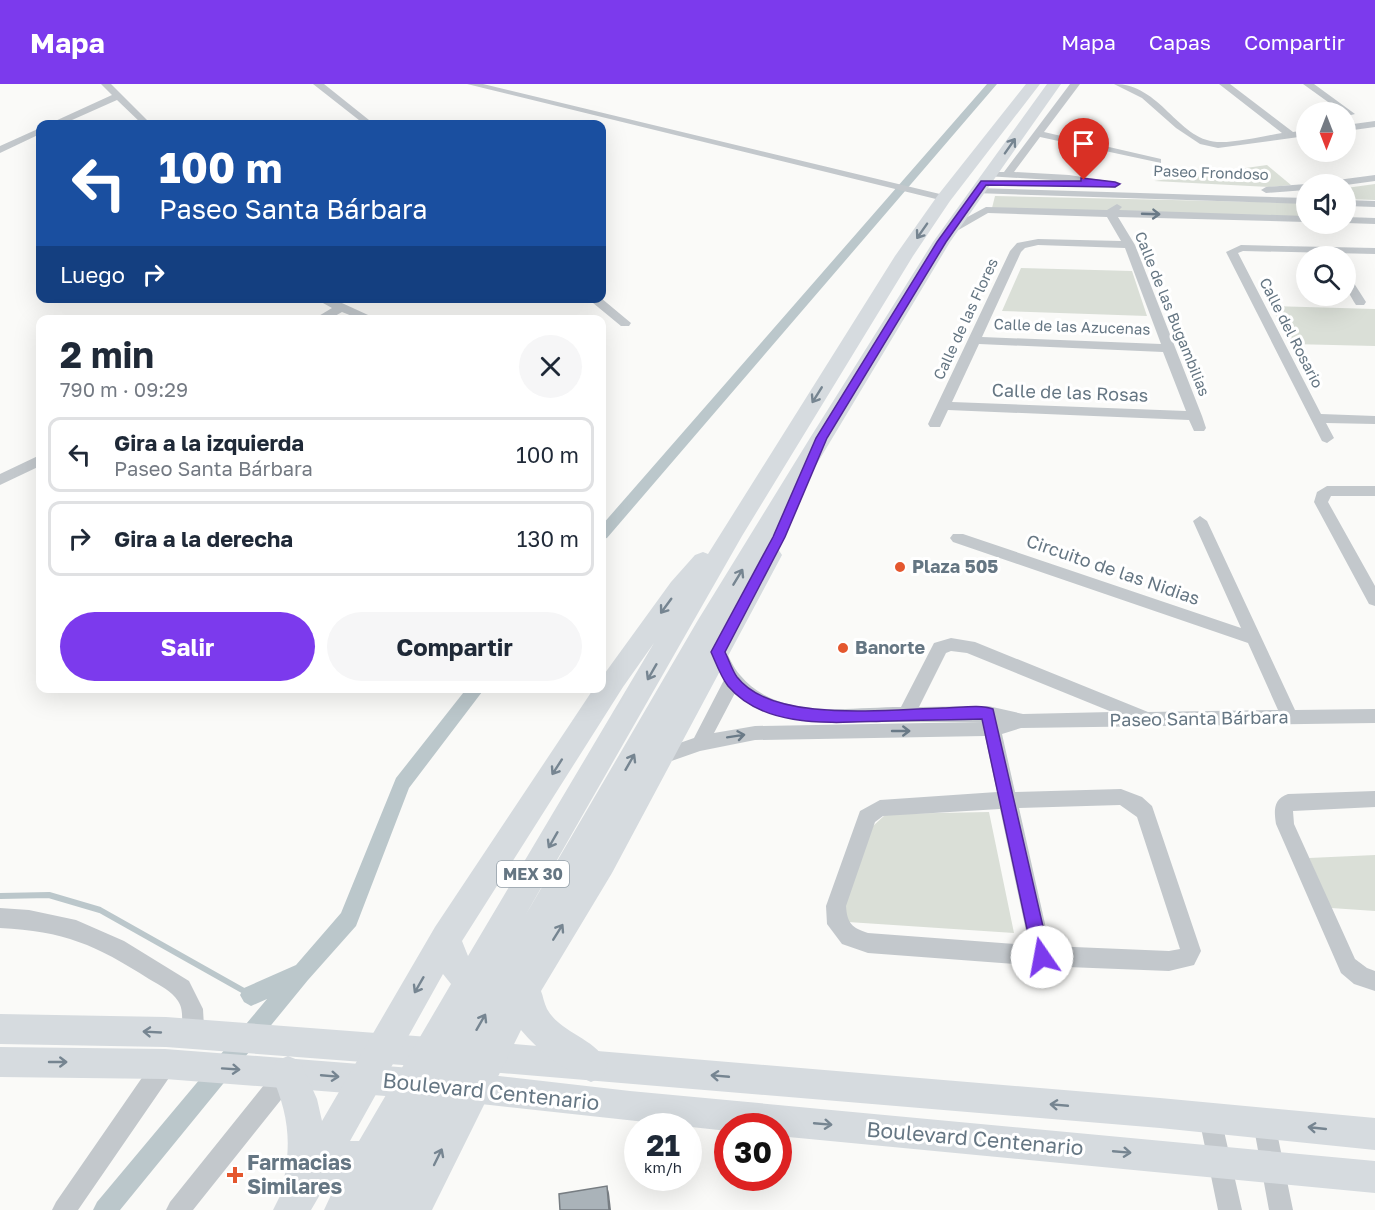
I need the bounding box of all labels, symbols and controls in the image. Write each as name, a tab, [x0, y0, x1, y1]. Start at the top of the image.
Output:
text: Mapa	[30, 26, 105, 59]
text: Mapa	[1061, 29, 1116, 55]
text: Capas	[1149, 29, 1211, 55]
text: Compartir	[1244, 29, 1345, 55]
north arrow	[1296, 102, 1356, 162]
map controls	[1296, 102, 1356, 306]
pin	[1058, 118, 1109, 180]
icon: arrive	[1067, 127, 1100, 160]
one-way arrow	[1004, 139, 1016, 155]
text: 100 m	[159, 142, 282, 192]
icon: left	[60, 144, 138, 222]
street label: Paseo Frondoso	[1153, 161, 1269, 183]
button: sound	[1296, 174, 1356, 234]
text: Paseo Santa Bárbara	[159, 193, 428, 225]
one-way arrow	[1140, 208, 1160, 220]
one-way arrow	[916, 222, 928, 238]
street label: Calle de las Bugambilias	[1132, 229, 1214, 399]
button: search	[1296, 246, 1356, 306]
street label: Calle de las Flores	[929, 255, 1001, 382]
icon: right	[137, 258, 170, 291]
text: Luego	[60, 261, 125, 288]
street label: Calle del Rosario	[1256, 274, 1327, 391]
street label: Calle de las Azucenas	[993, 314, 1151, 338]
text: 2 min	[60, 333, 154, 376]
button: close	[519, 335, 582, 398]
text: 790 m · 09:29	[60, 377, 188, 401]
street label: Calle de las Rosas	[991, 378, 1149, 406]
one-way arrow	[811, 387, 824, 404]
text: Gira a la izquierda	[114, 429, 304, 456]
icon: left	[63, 438, 96, 471]
text: 100 m	[516, 441, 579, 468]
text: Paseo Santa Bárbara	[114, 456, 313, 480]
icon: right	[63, 522, 96, 555]
text: Gira a la derecha	[114, 525, 293, 552]
text: 130 m	[517, 525, 579, 552]
street label: Circuito de las Nidias	[1024, 529, 1203, 609]
place label: Plaza 505	[912, 555, 998, 577]
marker: Plaza 505	[893, 560, 907, 574]
one-way arrow	[732, 569, 744, 586]
one-way arrow	[660, 597, 673, 613]
button: Salir	[60, 612, 315, 681]
button: Compartir	[327, 612, 582, 681]
place label: Banorte	[855, 636, 925, 658]
marker: Banorte	[836, 641, 850, 655]
one-way arrow	[645, 663, 657, 680]
street label: Paseo Santa Bárbara	[1109, 705, 1289, 731]
one-way arrow	[890, 725, 910, 737]
one-way arrow	[726, 730, 745, 741]
one-way arrow	[624, 754, 636, 771]
one-way arrow	[551, 759, 564, 776]
one-way arrow	[547, 831, 559, 848]
road number: MEX 30	[497, 861, 569, 887]
one-way arrow	[552, 924, 564, 941]
position arrow	[1010, 925, 1074, 989]
one-way arrow	[413, 976, 425, 993]
one-way arrow	[475, 1014, 487, 1031]
one-way arrow	[143, 1026, 163, 1037]
one-way arrow	[48, 1056, 68, 1068]
one-way arrow	[221, 1063, 241, 1074]
street label: Boulevard Centenario	[381, 1067, 601, 1115]
one-way arrow	[711, 1070, 731, 1081]
one-way arrow	[319, 1071, 339, 1082]
one-way arrow	[1050, 1099, 1070, 1110]
speed limit sign: 30	[714, 1113, 792, 1191]
street label: Boulevard Centenario	[866, 1116, 1085, 1160]
one-way arrow	[813, 1119, 833, 1130]
one-way arrow	[1307, 1122, 1327, 1133]
text: 21	[646, 1127, 680, 1163]
one-way arrow	[1111, 1147, 1131, 1158]
place label: Farmacias Similares	[247, 1149, 352, 1199]
one-way arrow	[433, 1149, 445, 1167]
text: km/h	[644, 1158, 682, 1176]
marker: Farmacias Similares	[228, 1168, 242, 1182]

